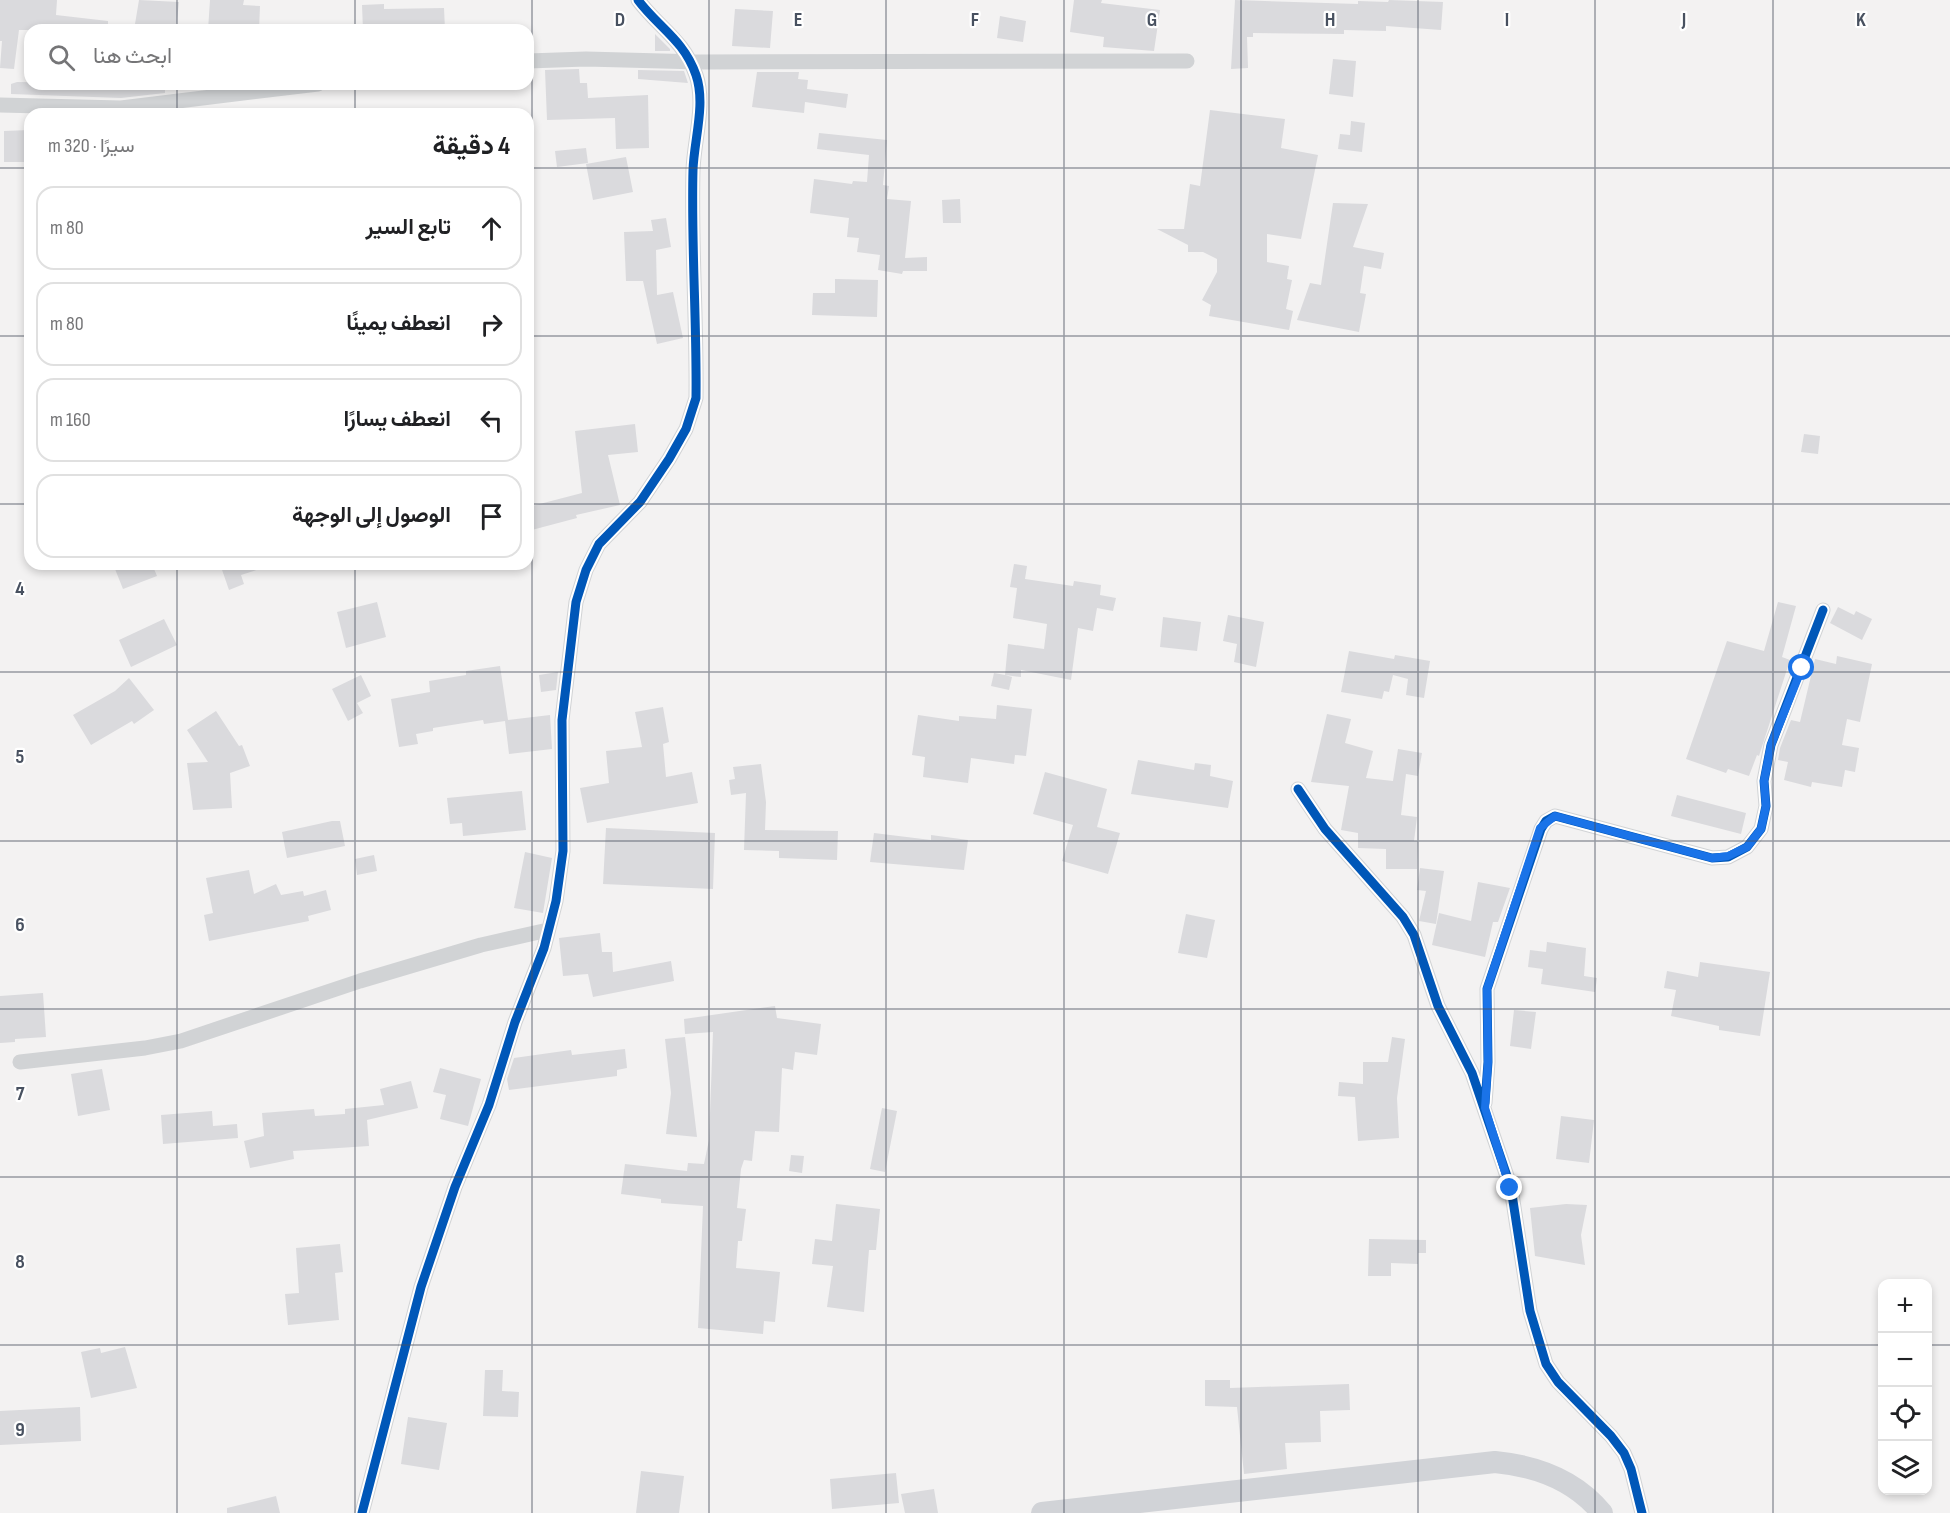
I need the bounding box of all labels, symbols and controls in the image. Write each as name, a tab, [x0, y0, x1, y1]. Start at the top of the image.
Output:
text: D	[615, 8, 625, 32]
text: E	[794, 8, 802, 32]
text: F	[971, 8, 979, 32]
text: G	[1147, 8, 1157, 32]
text: H	[1325, 8, 1335, 32]
text: I	[1505, 8, 1509, 32]
text: J	[1681, 8, 1686, 32]
text: K	[1856, 8, 1866, 32]
search box	[24, 24, 534, 90]
icon: search	[45, 41, 78, 74]
text: ابحث هنا	[93, 43, 172, 70]
text: 4 دقيقة	[433, 131, 510, 162]
text: سيرًا · 320 m	[48, 134, 135, 158]
icon: ahead	[475, 212, 508, 245]
text: تابع السير	[366, 214, 451, 241]
text: 80 m	[50, 216, 84, 240]
icon: right	[475, 308, 508, 341]
text: انعطف يمينًا	[346, 310, 451, 337]
text: 80 m	[50, 312, 84, 336]
icon: left	[475, 404, 508, 437]
text: انعطف يسارًا	[343, 406, 451, 433]
text: 160 m	[50, 408, 91, 432]
icon: arrive	[475, 500, 508, 533]
text: الوصول إلى الوجهة	[292, 502, 451, 529]
text: 4	[15, 577, 25, 601]
route start	[1788, 654, 1814, 680]
text: 5	[16, 745, 25, 769]
text: 6	[15, 913, 25, 937]
text: 7	[16, 1082, 25, 1106]
route end	[1496, 1174, 1522, 1200]
text: 8	[15, 1250, 25, 1274]
map controls	[1878, 1279, 1932, 1495]
button: +	[1878, 1279, 1932, 1333]
button: −	[1878, 1333, 1932, 1387]
button: locate	[1878, 1387, 1932, 1441]
text: 9	[15, 1418, 25, 1442]
button: layers	[1878, 1441, 1932, 1495]

